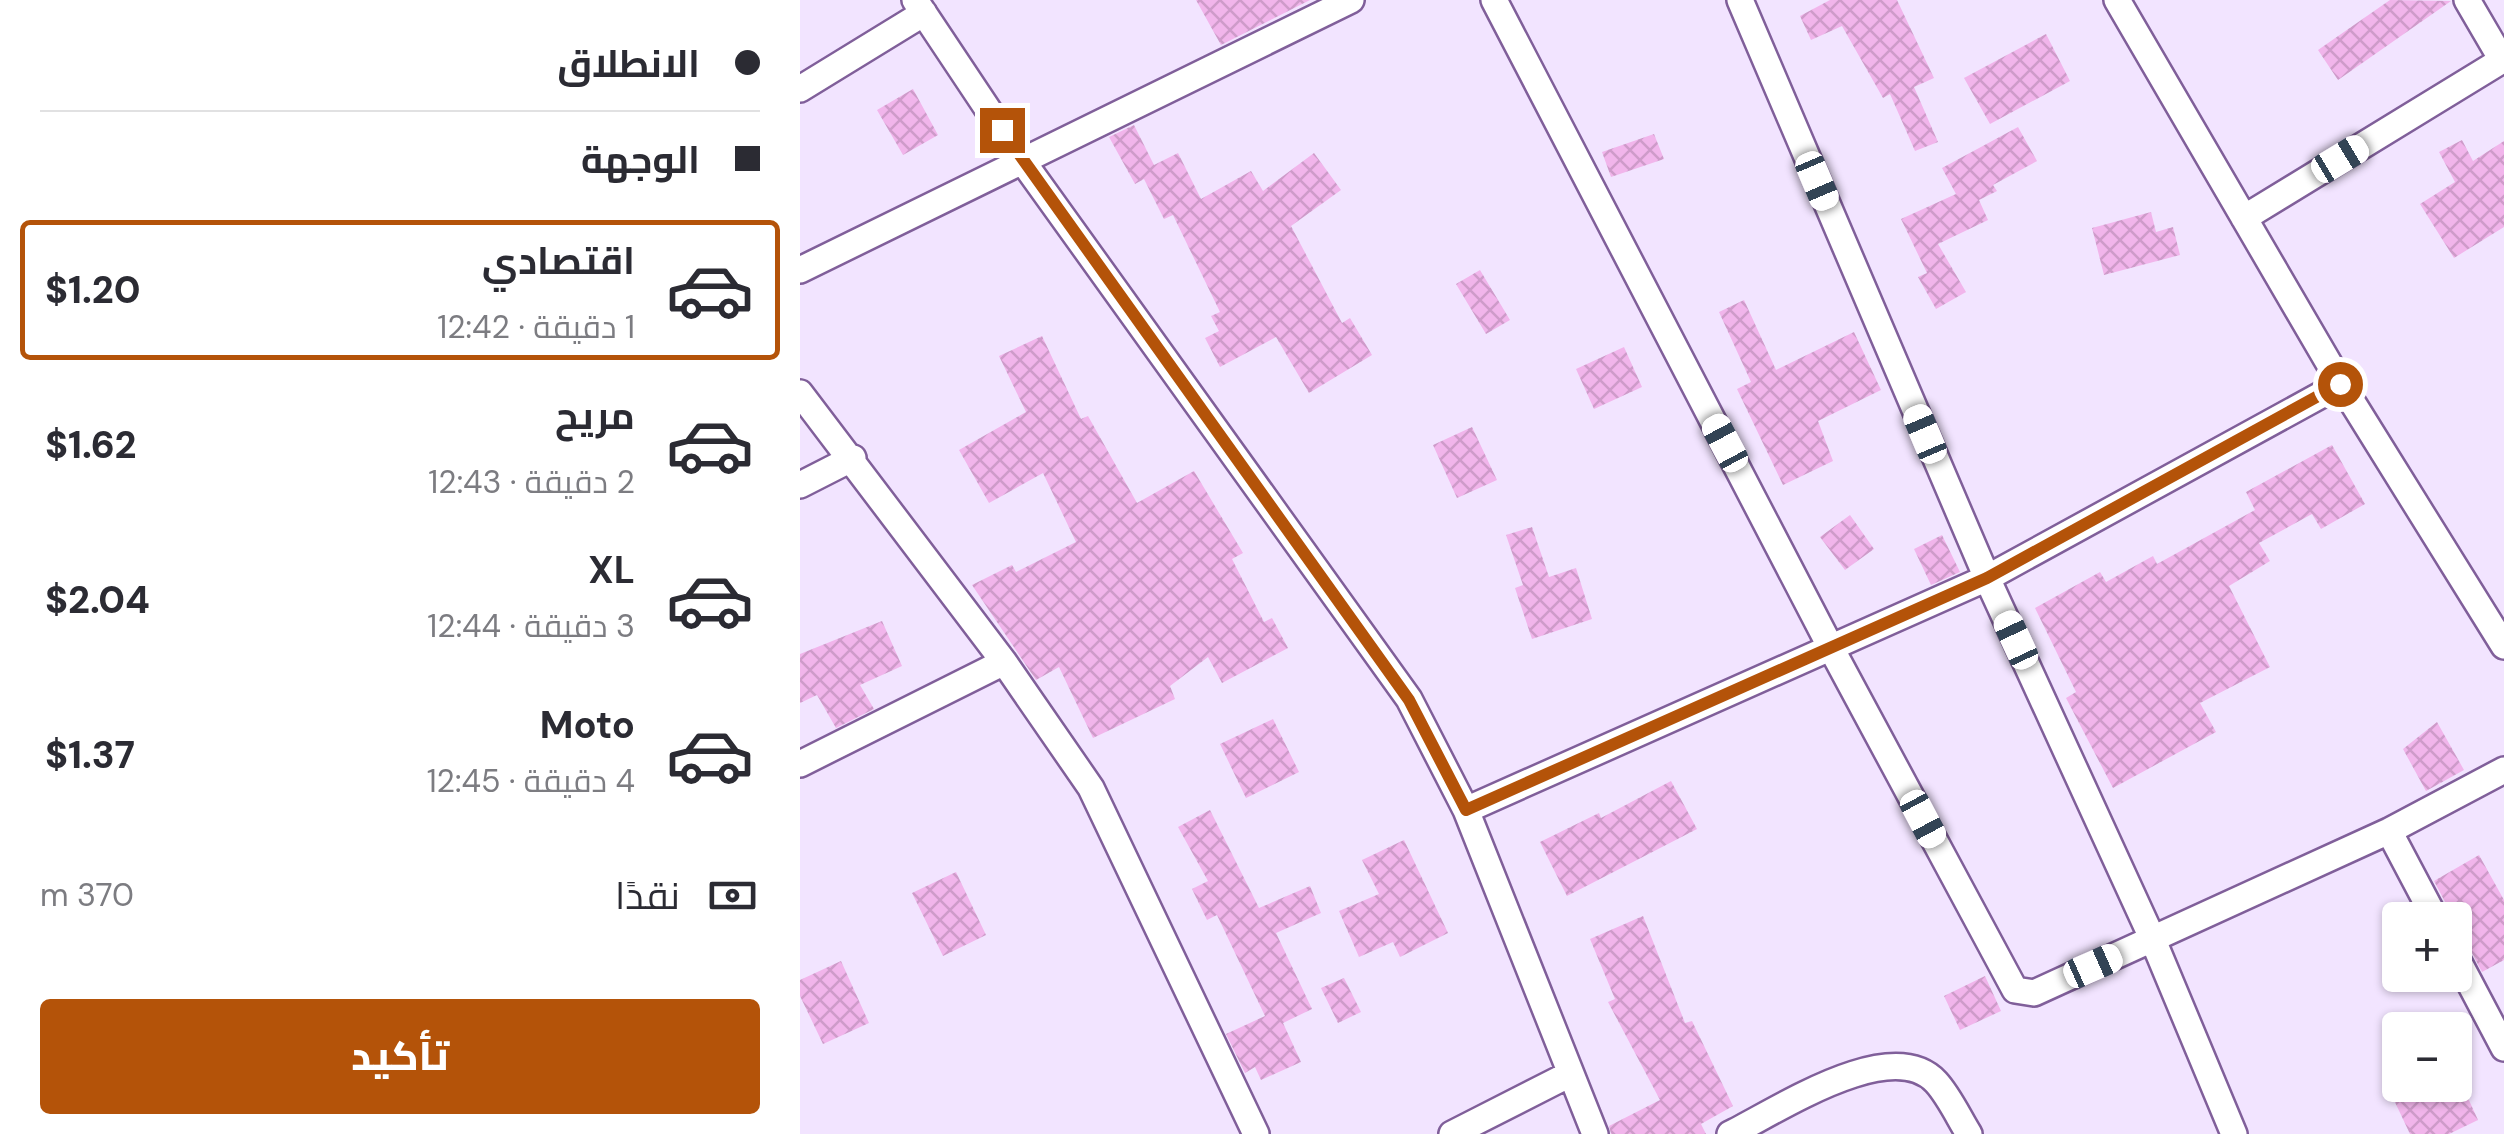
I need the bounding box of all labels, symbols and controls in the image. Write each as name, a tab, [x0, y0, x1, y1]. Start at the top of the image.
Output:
text: الانطلاق	[557, 39, 700, 89]
route end	[980, 108, 1025, 153]
car	[2307, 131, 2373, 187]
text: الوجهة	[581, 135, 700, 185]
car	[1791, 148, 1843, 214]
text: اقتصادي	[482, 236, 635, 286]
icon: car	[665, 245, 755, 335]
text: $1.20	[45, 265, 141, 315]
text: 1 دقيقة · 12:42	[437, 306, 635, 348]
route start	[2318, 362, 2363, 407]
text: مريح	[555, 391, 635, 441]
icon: car	[665, 400, 755, 490]
car	[1899, 401, 1951, 467]
car	[1698, 409, 1752, 477]
text: $1.62	[45, 420, 136, 470]
text: 2 دقيقة · 12:43	[428, 461, 635, 503]
text: XL	[588, 545, 635, 595]
icon: car	[665, 555, 755, 645]
text: $2.04	[45, 575, 150, 625]
text: 3 دقيقة · 12:44	[427, 605, 635, 647]
car	[1990, 606, 2042, 674]
text: Moto	[540, 700, 635, 750]
icon: car	[665, 710, 755, 800]
text: $1.37	[45, 730, 135, 780]
text: 4 دقيقة · 12:45	[427, 760, 635, 802]
car	[1896, 785, 1950, 853]
icon: cash	[705, 868, 760, 923]
text: نقدًا	[615, 871, 680, 921]
text: 370 m	[40, 874, 134, 916]
map controls	[2382, 902, 2472, 1102]
button: +	[2382, 902, 2472, 992]
car	[2059, 940, 2127, 992]
button: تأكيد	[40, 999, 760, 1114]
button: −	[2382, 1012, 2472, 1102]

